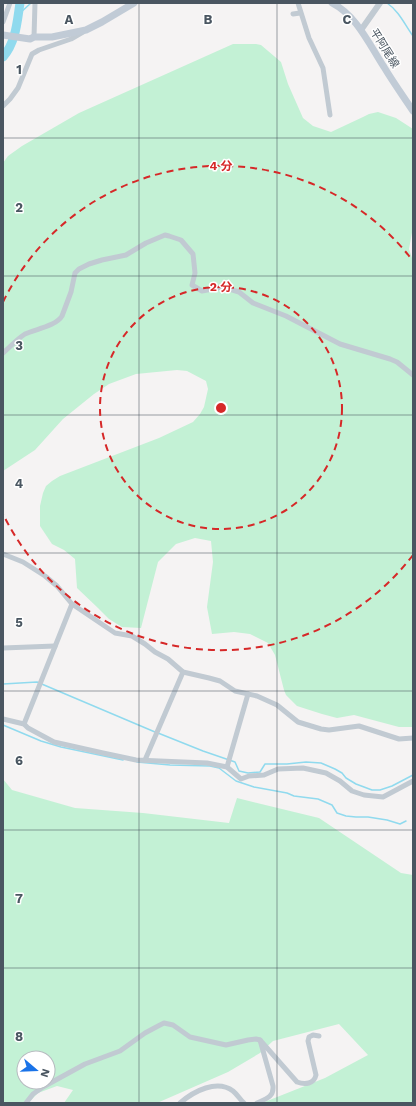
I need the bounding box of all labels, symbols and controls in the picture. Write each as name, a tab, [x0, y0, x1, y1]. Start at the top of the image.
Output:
text: A	[65, 12, 74, 27]
text: B	[204, 12, 213, 27]
text: C	[343, 12, 352, 27]
street label: 平阿尾線	[367, 26, 402, 70]
text: 1	[16, 62, 22, 77]
text: 4 分	[209, 159, 233, 173]
text: 2	[15, 200, 23, 215]
text: 2 分	[210, 280, 232, 294]
text: 3	[15, 338, 23, 353]
centre of rings	[214, 401, 228, 415]
text: 4	[15, 476, 24, 491]
text: 5	[15, 615, 23, 630]
text: 6	[15, 753, 23, 768]
text: 7	[15, 891, 23, 906]
text: 8	[15, 1029, 23, 1044]
north arrow	[16, 1050, 56, 1090]
text: N	[38, 1067, 52, 1079]

